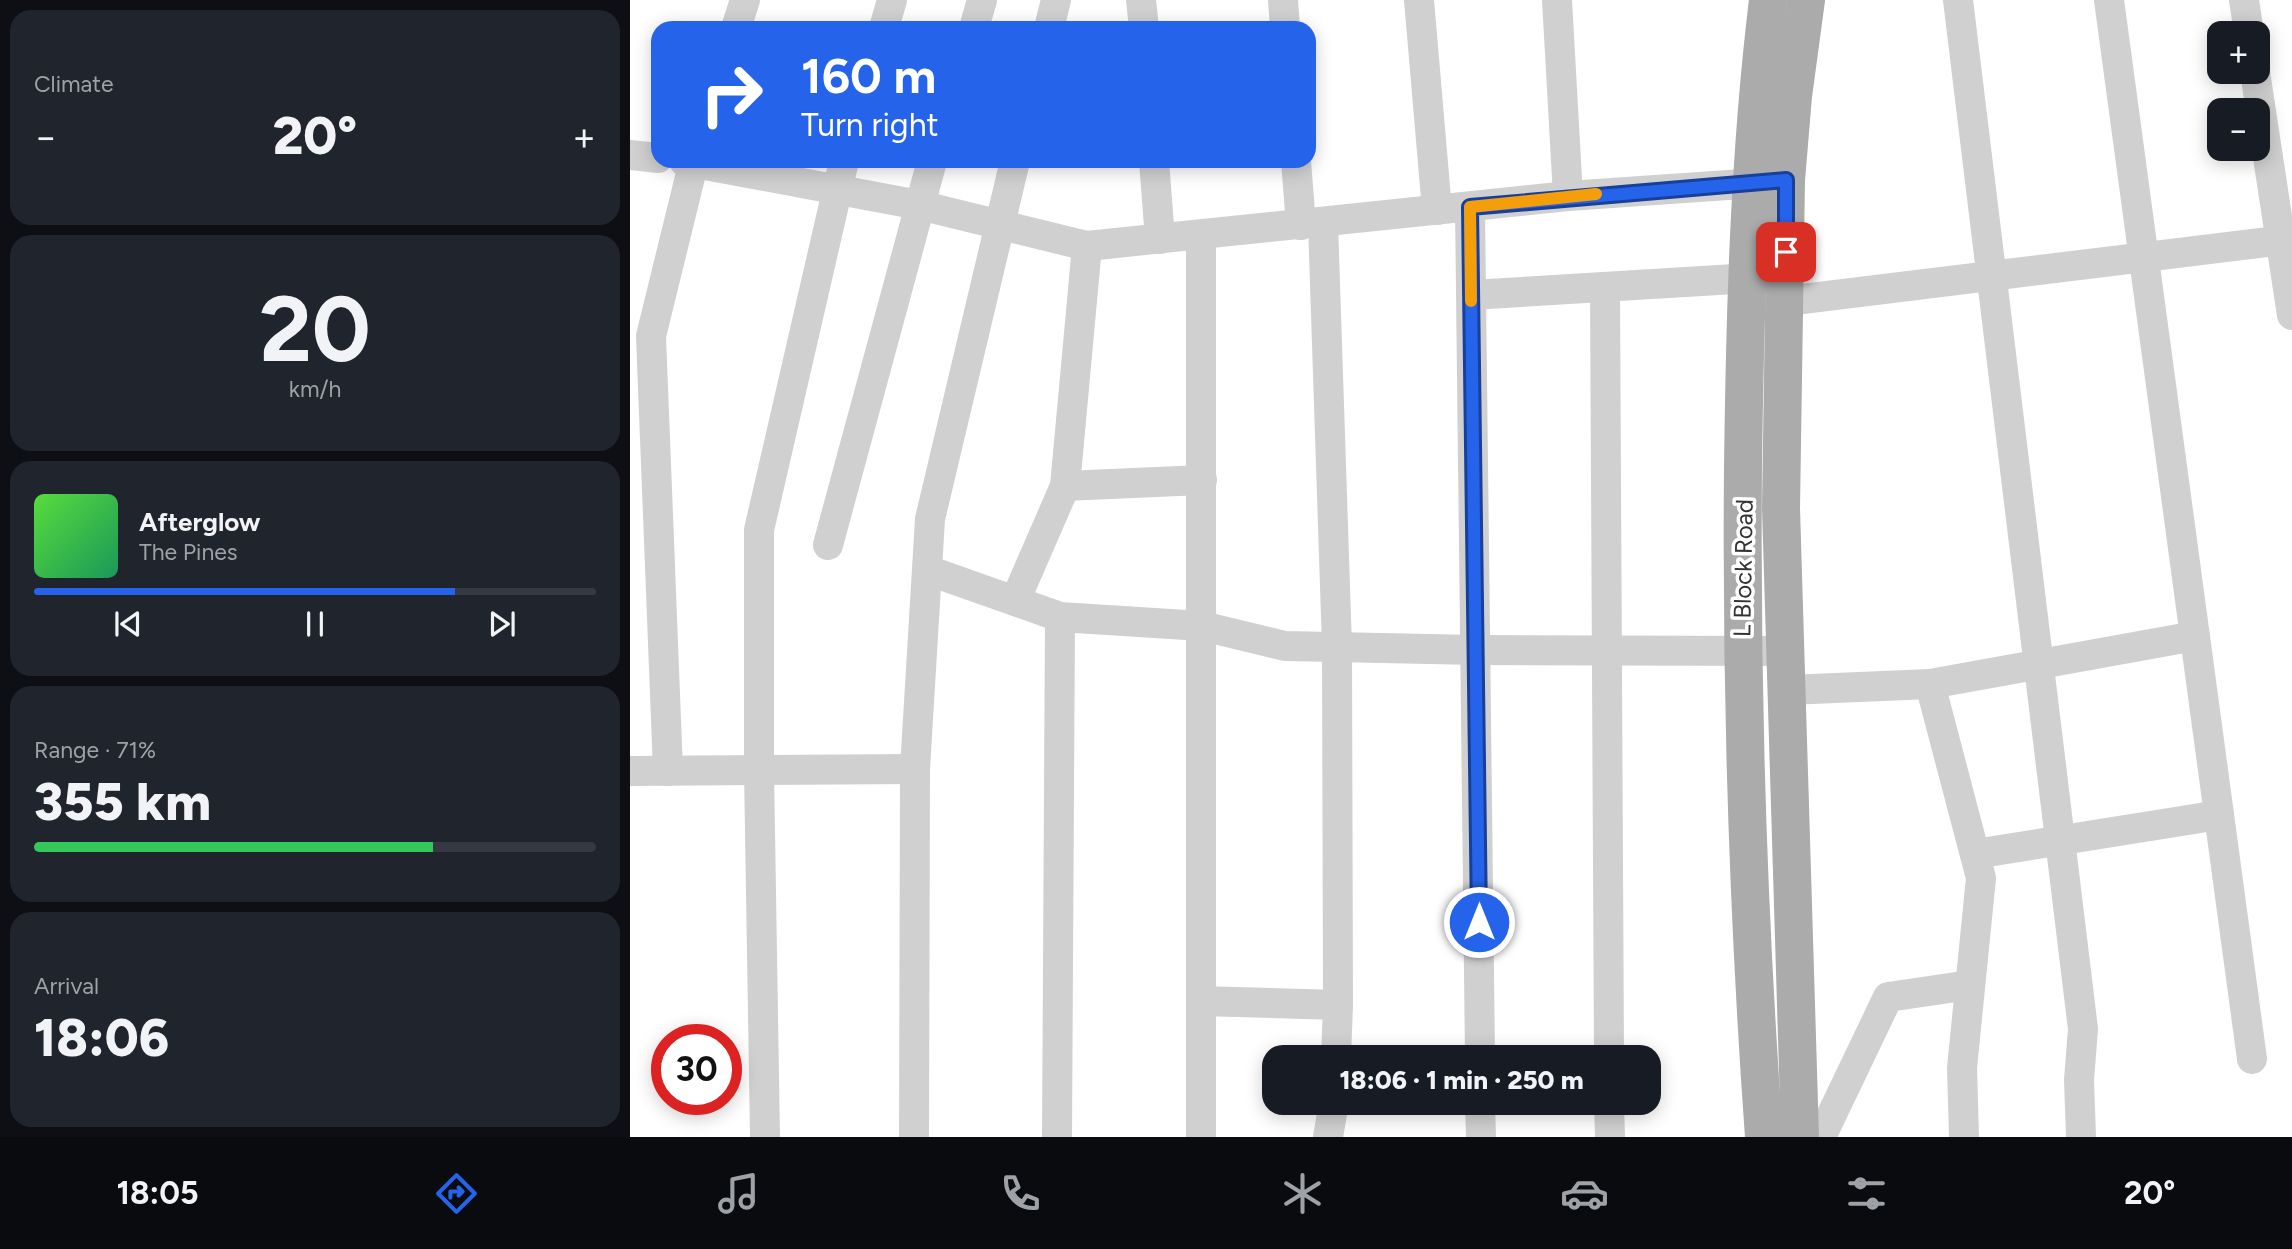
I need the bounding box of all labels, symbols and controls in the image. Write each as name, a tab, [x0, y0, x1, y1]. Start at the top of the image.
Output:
map controls	[2207, 21, 2270, 161]
button: +	[2207, 21, 2270, 84]
text: 160 m	[801, 46, 936, 105]
icon: right	[686, 49, 777, 140]
text: Climate	[34, 70, 113, 98]
button: −	[2207, 98, 2270, 161]
text: 20°	[273, 105, 357, 167]
text: Turn right	[801, 106, 939, 144]
text: −	[34, 114, 58, 160]
text: +	[572, 114, 596, 160]
pin	[1756, 222, 1816, 282]
icon: arrive	[1767, 233, 1805, 271]
text: 20	[259, 275, 371, 384]
text: km/h	[289, 375, 341, 403]
street label: L Block Road	[1727, 499, 1759, 637]
text: Afterglow	[139, 506, 261, 538]
text: The Pines	[139, 538, 238, 566]
icon: previous	[109, 605, 147, 643]
icon: pause	[296, 605, 334, 643]
icon: next	[483, 605, 521, 643]
text: Range · 71%	[34, 736, 156, 764]
text: 355 km	[34, 771, 211, 833]
position arrow	[1442, 885, 1516, 959]
text: Arrival	[34, 972, 99, 1000]
text: 18:06	[34, 1007, 169, 1069]
speed limit sign: 30	[651, 1024, 742, 1115]
text: 18:06 · 1 min · 250 m	[1339, 1064, 1584, 1096]
icon: directions	[432, 1169, 481, 1218]
icon: music	[714, 1169, 763, 1218]
icon: phone	[996, 1169, 1045, 1218]
icon: climate	[1278, 1169, 1327, 1218]
icon: car	[1560, 1169, 1609, 1218]
icon: filters	[1842, 1169, 1891, 1218]
text: 18:05	[117, 1174, 199, 1212]
text: 20°	[2124, 1174, 2175, 1212]

